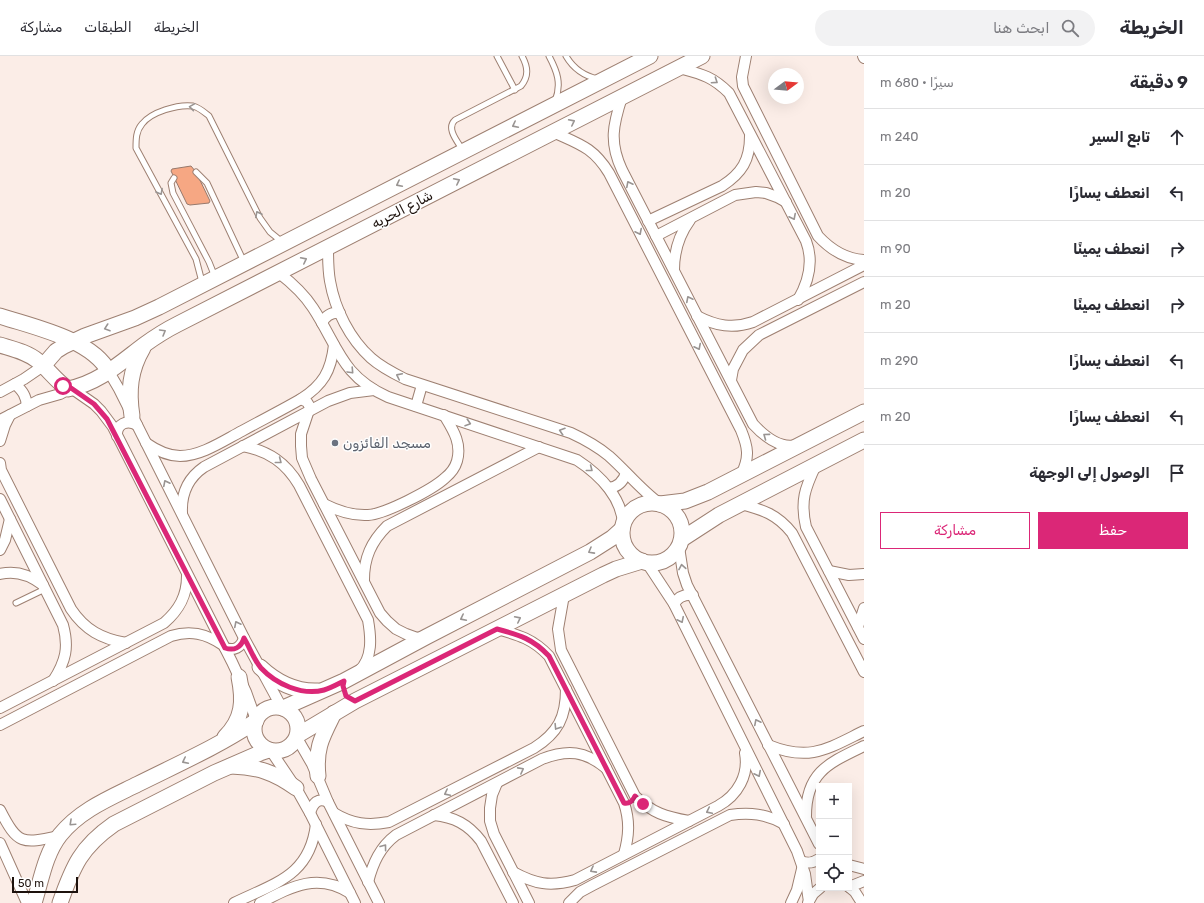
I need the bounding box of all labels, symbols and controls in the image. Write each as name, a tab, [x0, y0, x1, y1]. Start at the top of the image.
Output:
search box	[815, 10, 1095, 46]
text: الخريطة	[1119, 16, 1184, 39]
icon: search	[1059, 17, 1081, 39]
text: مشاركة	[20, 19, 62, 36]
text: الطبقات	[84, 19, 132, 36]
text: الخريطة	[154, 19, 199, 36]
text: ابحث هنا	[993, 19, 1049, 37]
north arrow	[768, 68, 804, 104]
text: 9 دقيقة	[1130, 72, 1188, 92]
text: سيرًا · 680 m	[880, 75, 954, 90]
one-way arrow	[711, 76, 718, 84]
one-way arrow	[188, 103, 195, 112]
one-way arrow	[568, 119, 576, 127]
one-way arrow	[512, 120, 519, 128]
icon: ahead	[1166, 126, 1188, 148]
text: تابع السير	[1090, 128, 1150, 146]
text: 240 m	[880, 129, 919, 144]
one-way arrow	[396, 179, 404, 187]
one-way arrow	[453, 179, 460, 186]
one-way arrow	[626, 180, 634, 188]
icon: left	[1166, 182, 1188, 204]
text: انعطف يسارًا	[1069, 184, 1150, 202]
text: 20 m	[880, 185, 911, 200]
street label: شارع الحريه	[369, 187, 437, 234]
one-way arrow	[155, 188, 163, 195]
one-way arrow	[256, 211, 263, 218]
one-way arrow	[789, 213, 796, 220]
one-way arrow	[634, 227, 642, 235]
icon: right	[1166, 238, 1188, 260]
text: انعطف يمينًا	[1073, 240, 1150, 258]
text: 90 m	[880, 241, 911, 256]
one-way arrow	[300, 257, 307, 265]
icon: right	[1166, 294, 1188, 316]
one-way arrow	[686, 296, 693, 303]
text: انعطف يمينًا	[1073, 296, 1150, 314]
text: 20 m	[880, 297, 911, 312]
one-way arrow	[104, 324, 111, 332]
one-way arrow	[159, 330, 166, 337]
one-way arrow	[693, 343, 701, 350]
icon: left	[1166, 350, 1188, 372]
text: انعطف يسارًا	[1069, 352, 1150, 370]
text: 290 m	[880, 353, 918, 368]
one-way arrow	[347, 366, 354, 374]
one-way arrow	[396, 373, 403, 381]
route start	[54, 377, 72, 395]
icon: left	[1166, 406, 1188, 428]
text: انعطف يسارًا	[1069, 408, 1150, 426]
text: 20 m	[880, 409, 911, 424]
one-way arrow	[465, 419, 472, 427]
one-way arrow	[559, 427, 566, 435]
one-way arrow	[763, 434, 770, 441]
place label: مسجد الفائزون	[343, 435, 431, 452]
marker: مسجد الفائزون	[330, 438, 340, 448]
one-way arrow	[274, 456, 281, 463]
icon: arrive	[1166, 462, 1188, 484]
one-way arrow	[585, 464, 592, 471]
text: الوصول إلى الوجهة	[1029, 464, 1150, 482]
one-way arrow	[163, 480, 170, 487]
button: مشاركة	[880, 512, 1030, 549]
button: حفظ	[1038, 512, 1188, 549]
one-way arrow	[588, 547, 595, 554]
one-way arrow	[679, 564, 687, 570]
one-way arrow	[460, 613, 467, 621]
one-way arrow	[676, 615, 684, 623]
one-way arrow	[513, 616, 521, 624]
one-way arrow	[234, 621, 242, 628]
one-way arrow	[754, 719, 762, 726]
one-way arrow	[555, 722, 562, 729]
one-way arrow	[182, 756, 190, 763]
one-way arrow	[517, 767, 524, 775]
one-way arrow	[753, 769, 761, 777]
map controls	[816, 783, 852, 891]
button: +	[816, 783, 852, 819]
one-way arrow	[444, 788, 451, 796]
route end	[634, 795, 652, 813]
one-way arrow	[706, 806, 713, 814]
one-way arrow	[69, 818, 77, 826]
button: −	[816, 819, 852, 855]
one-way arrow	[379, 844, 386, 851]
button: locate	[816, 855, 852, 891]
one-way arrow	[590, 865, 597, 873]
scale bar	[12, 875, 78, 894]
text: 50 m	[18, 877, 44, 890]

